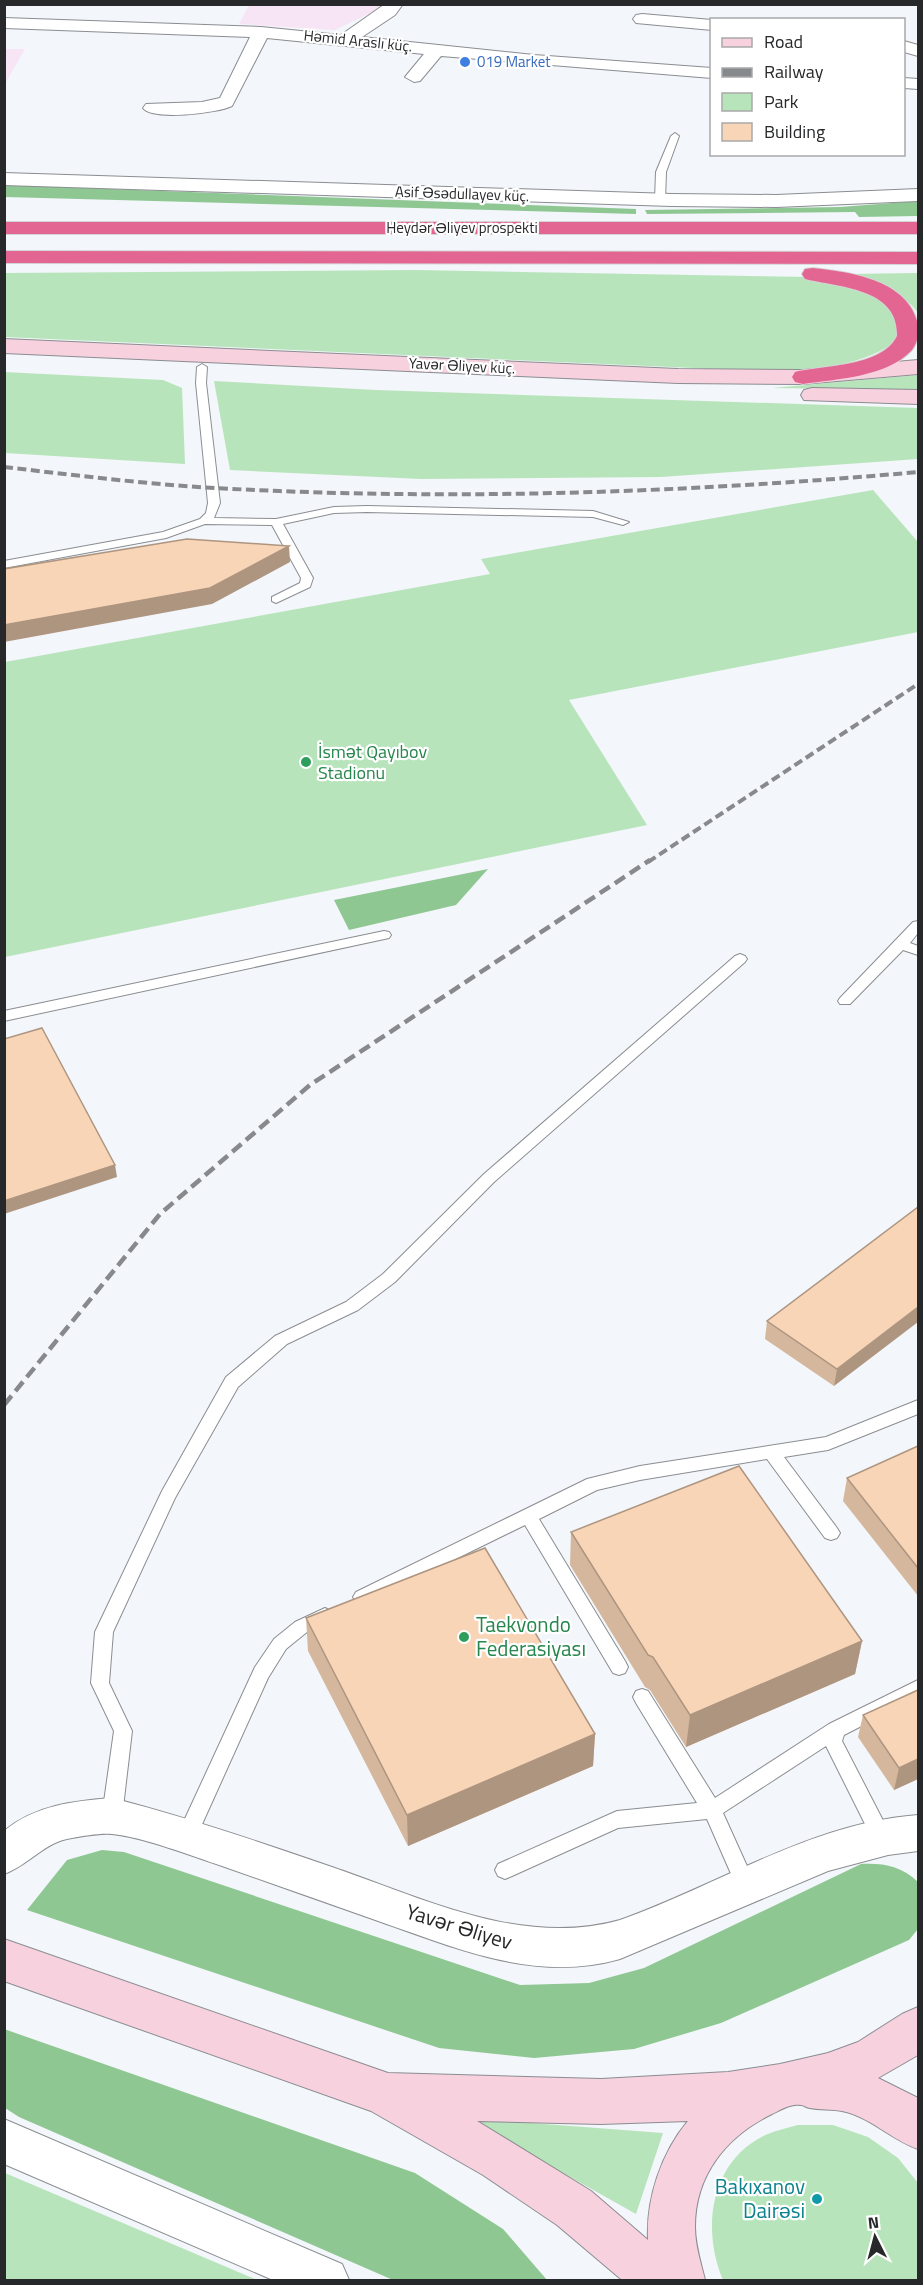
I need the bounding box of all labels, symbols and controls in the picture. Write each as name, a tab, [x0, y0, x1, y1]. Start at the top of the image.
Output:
legend	[710, 18, 905, 156]
street label: Həmid Araslı küç.	[303, 23, 414, 58]
text: Road	[764, 28, 803, 55]
place label: 019 Market	[477, 50, 551, 73]
marker: 019 Market	[458, 55, 472, 69]
text: Railway	[764, 58, 824, 85]
text: Park	[764, 88, 799, 115]
text: Building	[764, 118, 825, 145]
street label: Asif Əsədullayev küç.	[394, 180, 530, 207]
street label: Heydər Əliyev prospekti	[386, 216, 538, 239]
street label: Yavər Əliyev küç.	[408, 351, 516, 380]
place label: İsmət Qayıbov Stadionu	[318, 738, 427, 786]
marker: İsmət Qayıbov Stadionu	[299, 755, 313, 769]
place label: Taekvondo Federasiyası	[476, 1608, 586, 1664]
marker: Taekvondo Federasiyası	[457, 1630, 471, 1644]
street label: Yavər Əliyev	[402, 1895, 516, 1957]
place label: Bakıxanov Dairəsi	[715, 2170, 805, 2226]
marker: Bakıxanov Dairəsi	[810, 2192, 824, 2206]
north arrow	[845, 2207, 905, 2267]
text: N	[867, 2210, 880, 2235]

